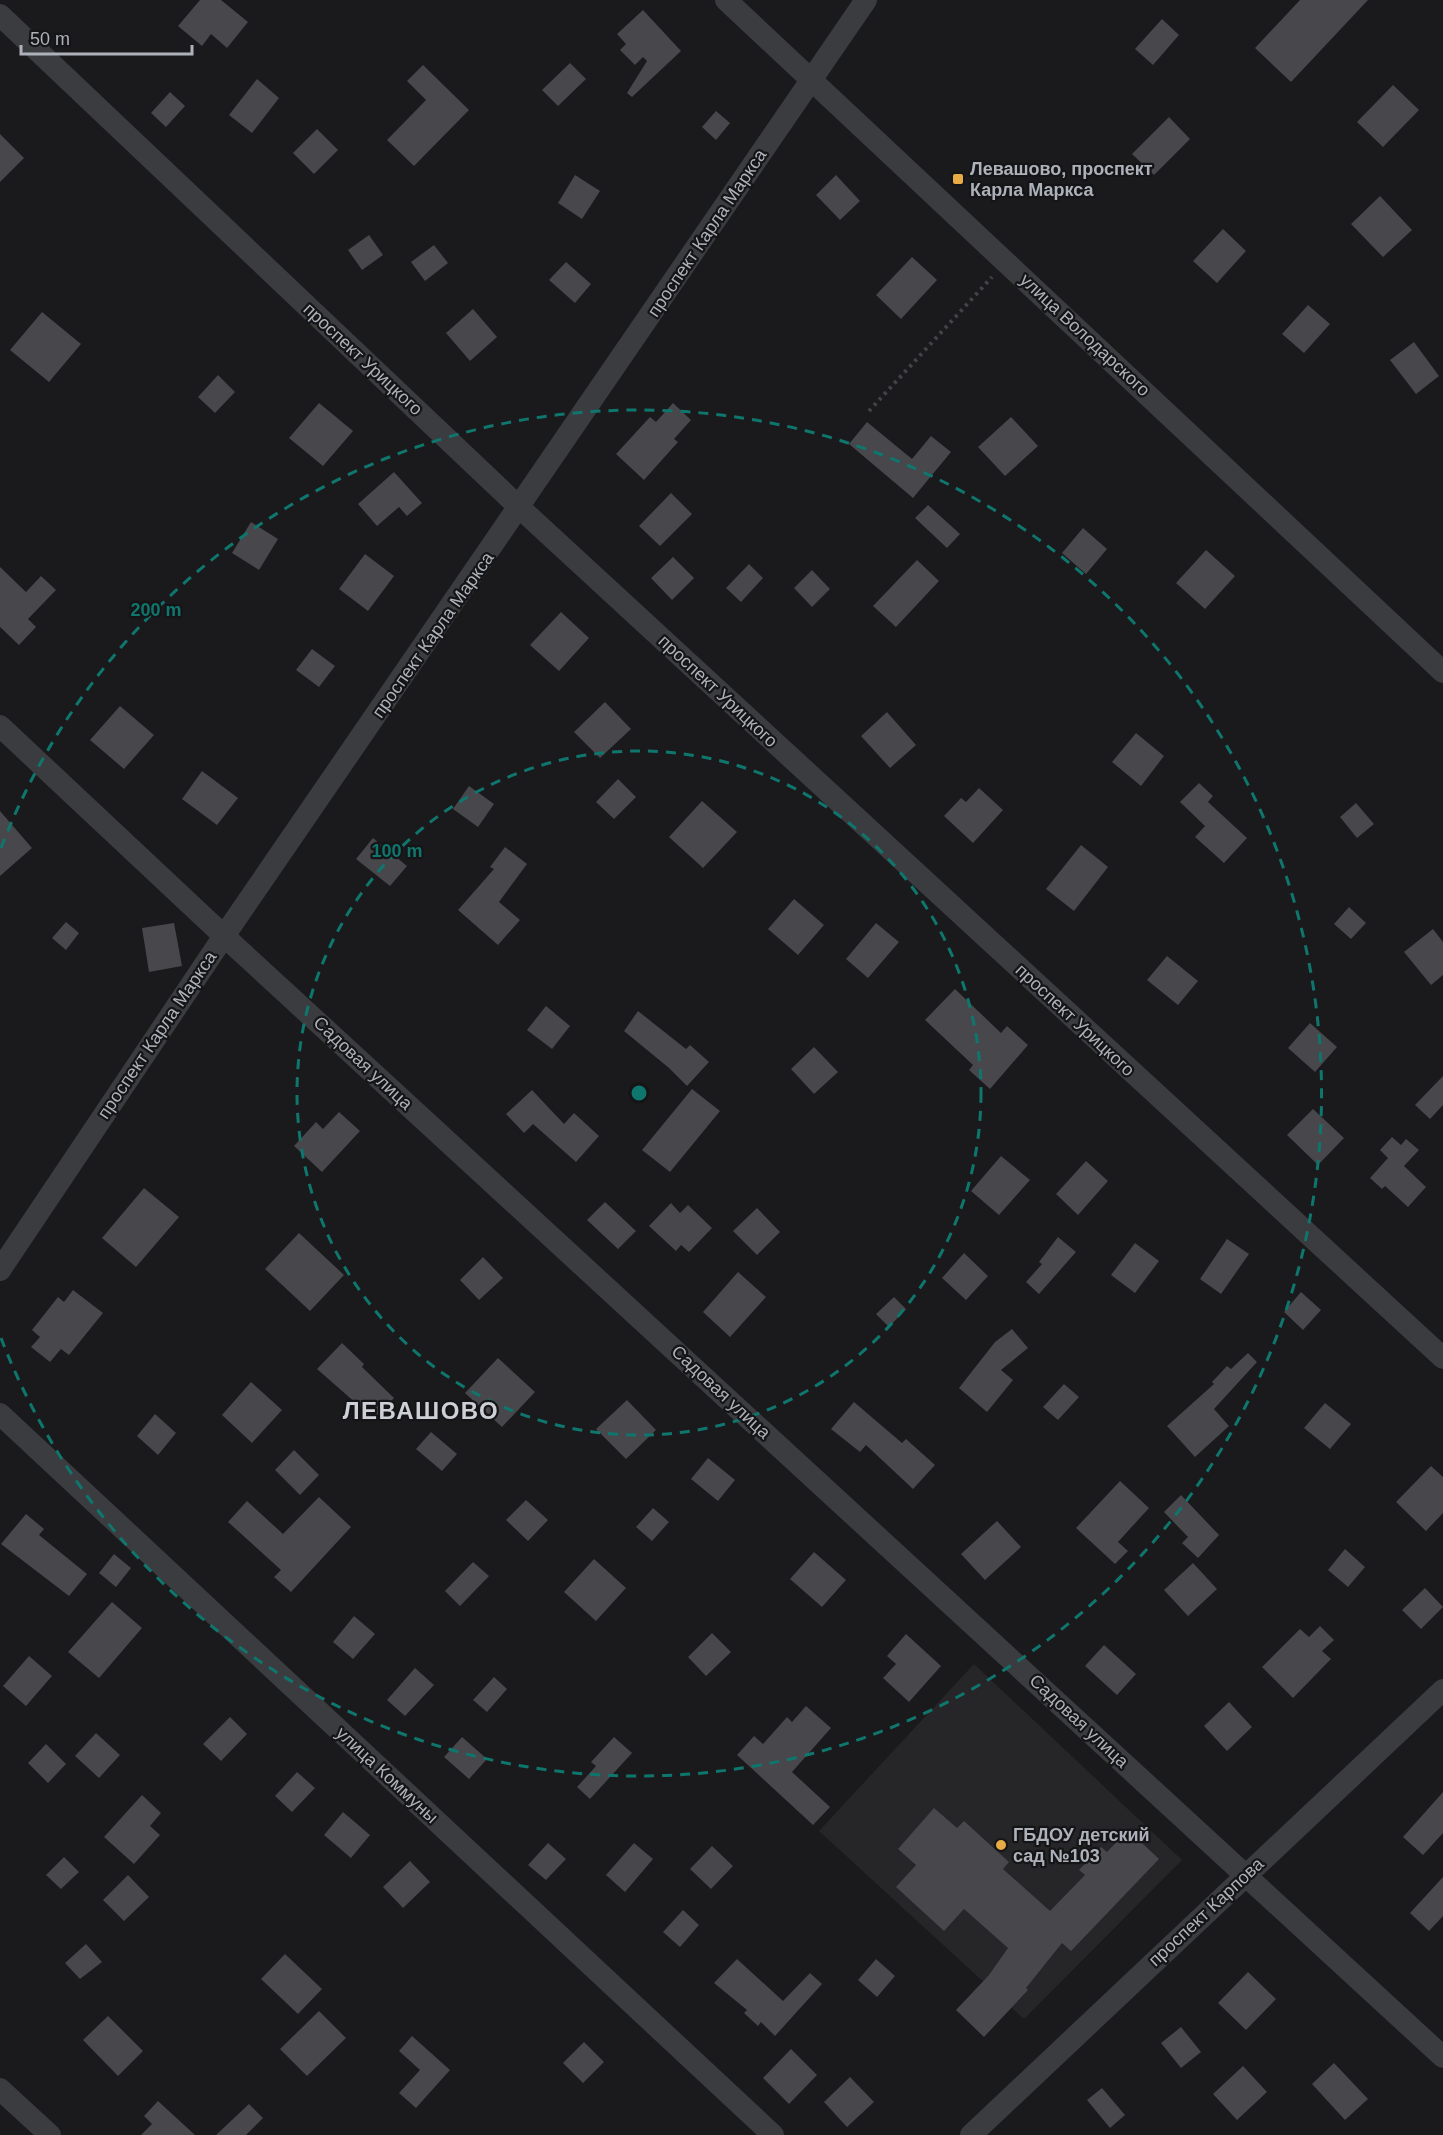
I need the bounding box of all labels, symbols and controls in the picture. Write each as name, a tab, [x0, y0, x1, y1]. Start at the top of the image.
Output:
scale bar	[21, 18, 192, 56]
text: 50 m	[30, 29, 70, 49]
street label: проспект Карла Маркса	[643, 145, 771, 320]
place label: Левашово, проспект Карла Маркса	[970, 159, 1153, 200]
marker: Левашово, проспект Карла Маркса	[951, 172, 965, 186]
street label: улица Володарского	[1016, 270, 1154, 400]
street label: проспект Урицкого	[299, 299, 427, 419]
street label: проспект Карла Маркса	[368, 548, 498, 722]
text: 200 m	[130, 600, 182, 620]
street label: проспект Урицкого	[654, 631, 782, 751]
text: 100 m	[371, 841, 423, 861]
street label: проспект Карла Маркса	[93, 947, 221, 1122]
street label: проспект Урицкого	[1011, 960, 1139, 1080]
street label: Садовая улица	[310, 1012, 417, 1114]
centre of rings	[629, 1083, 649, 1103]
street label: Садовая улица	[668, 1341, 775, 1443]
district label: ЛЕВАШОВО	[343, 1397, 499, 1424]
street label: Садовая улица	[1026, 1670, 1133, 1772]
street label: улица Коммуны	[332, 1723, 442, 1827]
place label: ГБДОУ детский сад №103	[1013, 1825, 1150, 1866]
marker: ГБДОУ детский сад №103	[994, 1838, 1008, 1852]
street label: проспект Карпова	[1145, 1853, 1268, 1970]

